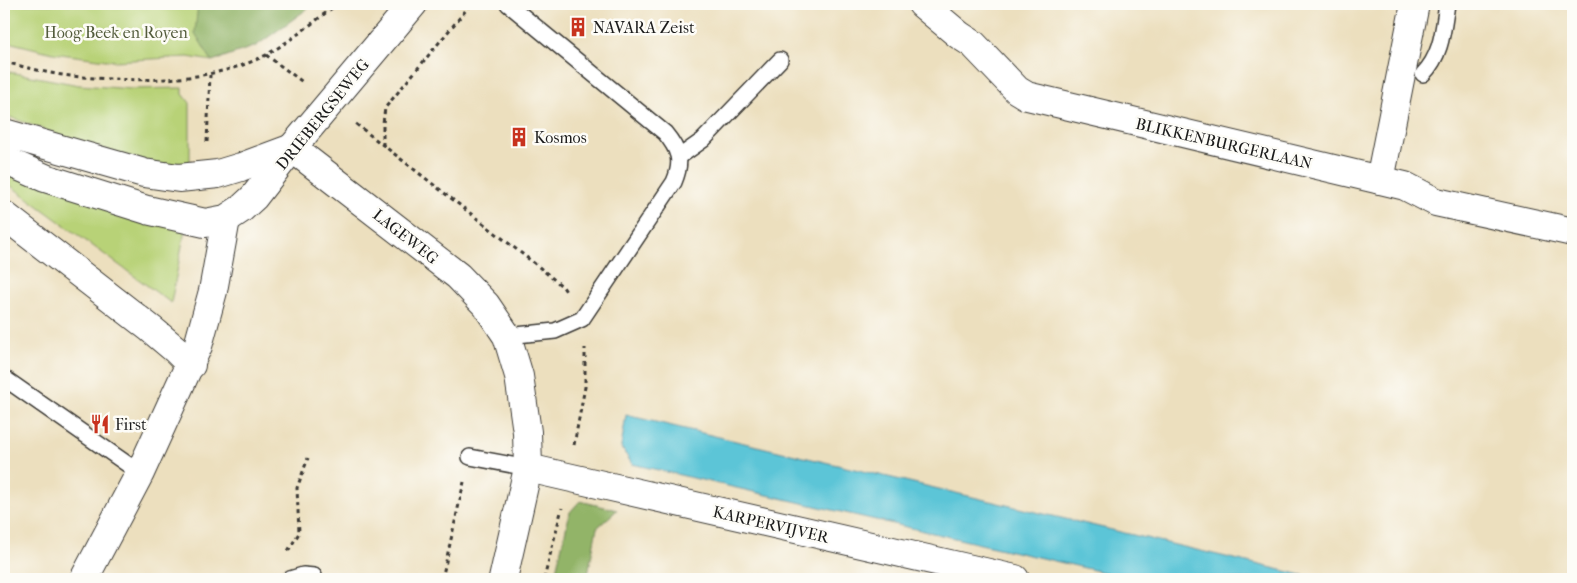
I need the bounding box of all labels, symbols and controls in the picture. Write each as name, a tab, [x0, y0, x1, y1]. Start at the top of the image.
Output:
building icon: NAVARA Zeist	[567, 16, 589, 38]
place label: NAVARA Zeist	[593, 18, 695, 37]
park label: Hoog Beek en Royen	[44, 23, 188, 42]
street label: DRIEBERGSEWEG	[272, 55, 373, 174]
street label: BLIKKENBURGERLAAN	[1134, 114, 1314, 173]
building icon: Kosmos	[508, 126, 530, 148]
place label: Kosmos	[534, 128, 587, 147]
street label: LAGEWEG	[369, 205, 442, 268]
restaurant icon: First	[89, 413, 111, 435]
place label: First	[115, 415, 147, 434]
street label: KARPERVIJVER	[711, 502, 832, 547]

